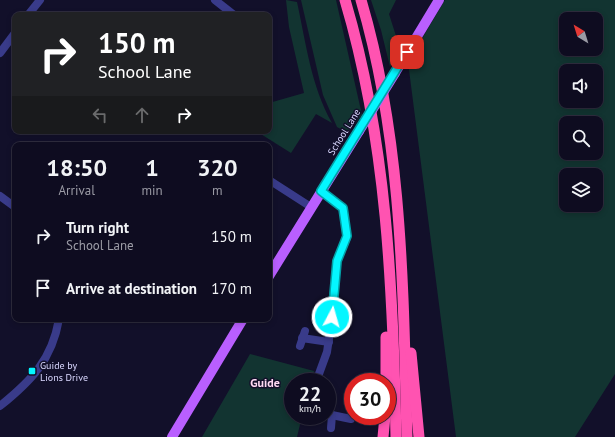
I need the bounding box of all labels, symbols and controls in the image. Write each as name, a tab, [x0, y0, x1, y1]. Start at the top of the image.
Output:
north arrow	[559, 12, 603, 56]
map controls	[559, 12, 603, 212]
text: 150 m	[98, 24, 175, 61]
icon: right	[32, 28, 84, 80]
pin	[390, 35, 424, 69]
icon: arrive	[396, 41, 418, 63]
text: School Lane	[98, 60, 192, 83]
button: sound	[559, 64, 603, 108]
icon: left	[89, 104, 111, 126]
icon: ahead	[131, 104, 153, 126]
icon: right	[173, 104, 195, 126]
street label: School Lane	[325, 106, 363, 158]
button: search	[559, 116, 603, 160]
text: 18:50	[46, 152, 107, 183]
text: 1	[145, 152, 159, 183]
text: 320	[197, 152, 238, 183]
button: layers	[559, 168, 603, 212]
text: Arrival	[59, 182, 95, 199]
text: min	[141, 182, 163, 199]
text: m	[212, 182, 223, 199]
text: Turn right	[66, 218, 129, 237]
icon: right	[32, 225, 54, 247]
text: 150 m	[211, 227, 252, 246]
text: School Lane	[66, 237, 134, 254]
icon: arrive	[32, 277, 54, 299]
text: Arrive at destination	[66, 279, 197, 298]
text: 170 m	[211, 279, 252, 298]
position arrow	[311, 296, 353, 338]
place label: Guide by Lions Drive	[40, 359, 88, 384]
marker: Guide by Lions Drive	[27, 366, 37, 376]
speed limit sign: 30	[344, 373, 396, 425]
district label: Guide	[250, 375, 280, 390]
text: 22	[299, 381, 321, 407]
text: km/h	[299, 402, 321, 415]

